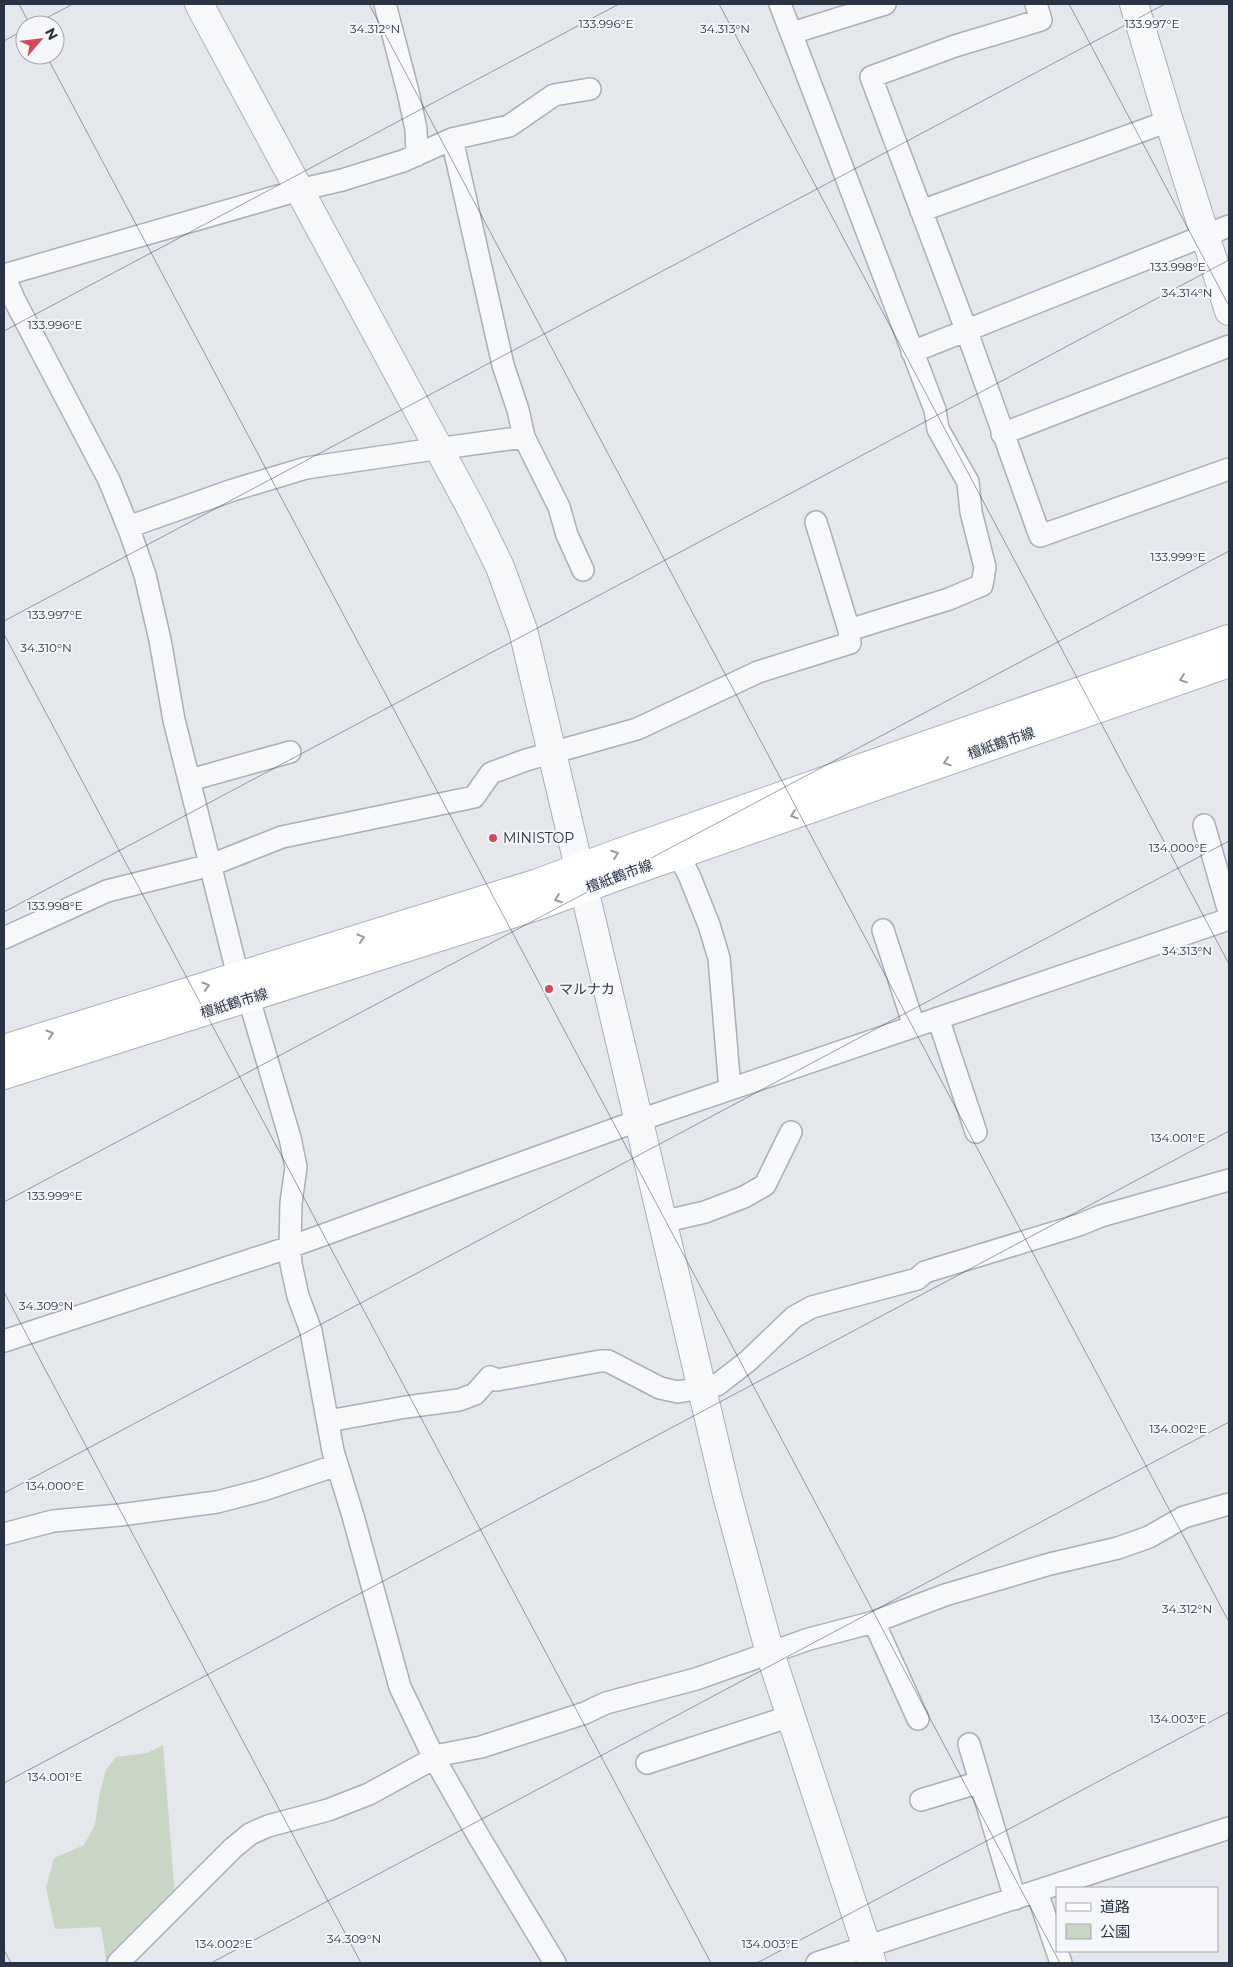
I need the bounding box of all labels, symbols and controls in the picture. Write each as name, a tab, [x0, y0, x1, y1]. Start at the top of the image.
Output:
north arrow	[15, 15, 65, 65]
text: 133.996°E	[578, 16, 634, 31]
text: 133.997°E	[1124, 16, 1180, 31]
text: 34.312°N	[350, 21, 400, 36]
text: 34.313°N	[700, 21, 750, 36]
text: N	[41, 25, 62, 43]
text: 133.998°E	[1150, 259, 1206, 274]
text: 34.314°N	[1161, 285, 1213, 300]
text: 133.996°E	[27, 317, 83, 332]
text: 133.999°E	[1150, 549, 1206, 564]
text: 133.997°E	[27, 607, 83, 622]
text: 34.310°N	[20, 640, 72, 655]
one-way arrow	[1179, 674, 1188, 684]
street label: 檀紙鶴市線	[965, 723, 1037, 763]
one-way arrow	[943, 756, 952, 766]
one-way arrow	[790, 809, 798, 819]
place label: MINISTOP	[503, 829, 574, 847]
marker: MINISTOP	[487, 832, 499, 844]
text: 134.000°E	[1149, 840, 1207, 855]
one-way arrow	[610, 850, 618, 860]
street label: 檀紙鶴市線	[583, 856, 655, 896]
one-way arrow	[554, 893, 563, 903]
text: 133.998°E	[27, 898, 83, 913]
one-way arrow	[356, 934, 364, 944]
text: 34.313°N	[1162, 943, 1212, 958]
place label: マルナカ	[559, 980, 615, 998]
one-way arrow	[201, 982, 209, 992]
marker: マルナカ	[543, 983, 555, 995]
street label: 檀紙鶴市線	[198, 984, 270, 1022]
one-way arrow	[46, 1030, 54, 1040]
text: 134.001°E	[1151, 1130, 1205, 1145]
text: 133.999°E	[27, 1188, 83, 1203]
text: 34.309°N	[19, 1298, 73, 1313]
text: 134.002°E	[1149, 1421, 1207, 1436]
text: 134.000°E	[26, 1478, 84, 1493]
text: 34.312°N	[1162, 1601, 1212, 1616]
text: 134.003°E	[1149, 1711, 1207, 1726]
text: 134.001°E	[28, 1769, 82, 1784]
legend	[1056, 1887, 1218, 1952]
text: 道路	[1100, 1897, 1130, 1916]
text: 公園	[1100, 1922, 1130, 1941]
text: 34.309°N	[327, 1931, 381, 1946]
text: 134.002°E	[195, 1936, 253, 1951]
text: 134.003°E	[741, 1936, 799, 1951]

